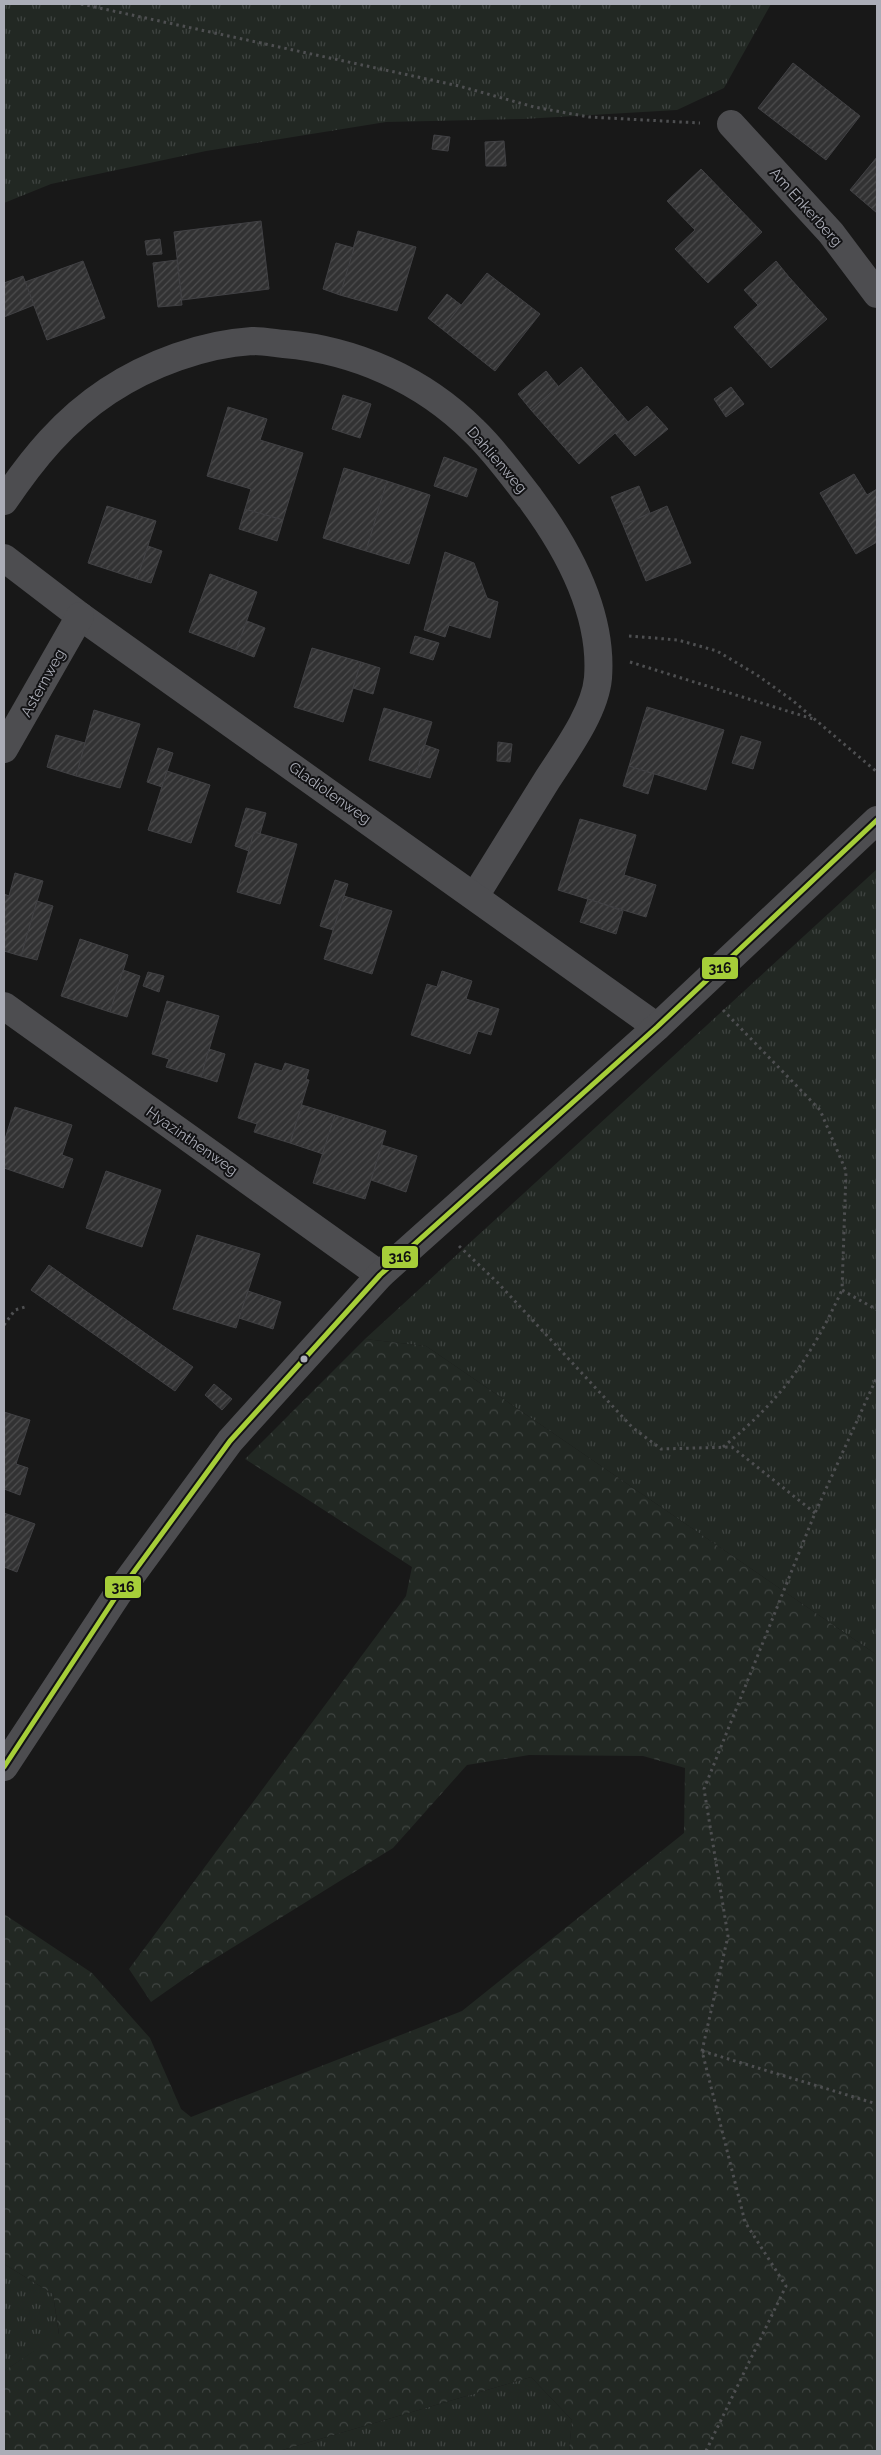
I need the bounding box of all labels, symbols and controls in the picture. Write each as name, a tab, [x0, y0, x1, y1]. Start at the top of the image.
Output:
street label: Am Enkerberg	[766, 164, 846, 250]
street label: Dahlienweg	[463, 423, 531, 497]
street label: Asternweg	[17, 646, 69, 720]
street label: Gladiolenweg	[286, 758, 374, 828]
line badge: 316	[701, 956, 739, 980]
text: 316	[708, 960, 732, 976]
street label: Hyazinthenweg	[143, 1103, 241, 1179]
line badge: 316	[381, 1245, 419, 1269]
text: 316	[388, 1249, 412, 1265]
unlabelled marker	[299, 1354, 309, 1364]
line badge: 316	[104, 1575, 142, 1599]
text: 316	[111, 1579, 135, 1595]

